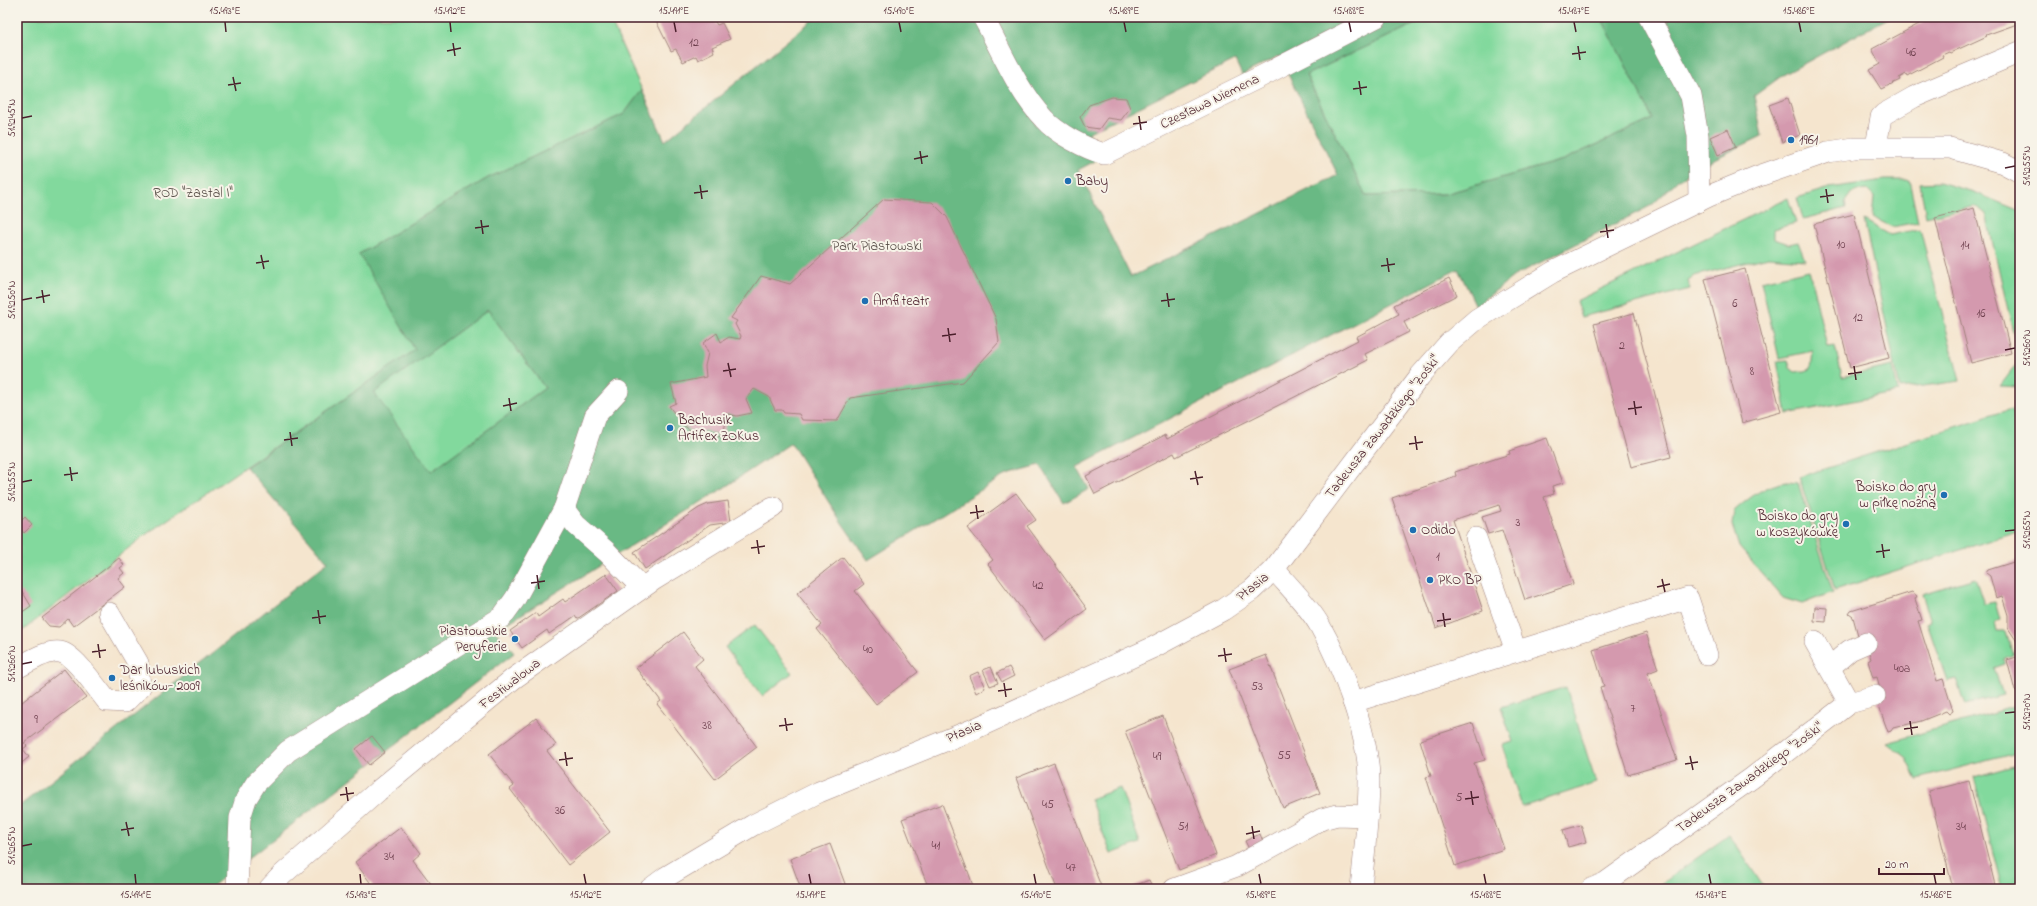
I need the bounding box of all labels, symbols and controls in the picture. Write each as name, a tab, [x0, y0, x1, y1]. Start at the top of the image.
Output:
text: 15.493°E	[210, 4, 240, 19]
text: 15.492°E	[434, 4, 466, 19]
text: 15.491°E	[659, 4, 689, 19]
text: 15.490°E	[883, 4, 915, 19]
text: 15.489°E	[1109, 4, 1139, 19]
text: 15.488°E	[1333, 4, 1365, 19]
text: 15.487°E	[1558, 4, 1590, 19]
text: 15.486°E	[1783, 4, 1815, 19]
house number: 12	[689, 34, 699, 52]
house number: 46	[1906, 44, 1917, 62]
street label: Czesława Niemena	[1157, 69, 1263, 135]
text: 51.9245°N	[5, 99, 20, 137]
place label: 1961	[1799, 130, 1819, 151]
marker: 1961	[1786, 135, 1796, 145]
text: 51.9255°N	[2020, 146, 2035, 186]
place label: Baby	[1075, 171, 1108, 193]
marker: Baby	[1063, 176, 1073, 186]
park label: ROD "Zastal I"	[153, 183, 233, 204]
park label: Park Piastowski	[832, 236, 922, 257]
house number: 10	[1836, 236, 1846, 254]
house number: 14	[1961, 237, 1969, 255]
text: 51.9250°N	[5, 281, 20, 319]
place label: Amfiteatr	[873, 291, 930, 312]
house number: 6	[1732, 295, 1738, 313]
marker: Amfiteatr	[860, 296, 870, 306]
house number: 16	[1976, 305, 1986, 323]
house number: 12	[1853, 309, 1863, 327]
text: 51.9260°N	[2020, 329, 2035, 367]
house number: 2	[1619, 337, 1625, 355]
street label: Tadeusza Zawadzkiego "Zośki"	[1320, 351, 1447, 504]
house number: 8	[1750, 363, 1755, 381]
place label: Bachusik Artifex ZOKus	[677, 410, 759, 447]
marker: Bachusik Artifex ZOKus	[665, 423, 675, 433]
text: 51.9255°N	[5, 462, 20, 502]
place label: Boisko do gry w piłkę nożną	[1855, 477, 1936, 514]
marker: Boisko do gry w piłkę nożną	[1939, 490, 1949, 500]
place label: Boisko do gry w koszykówkę	[1756, 506, 1839, 544]
text: 51.9265°N	[2020, 511, 2035, 549]
house number: 3	[1516, 514, 1521, 532]
marker: Boisko do gry w koszykówkę	[1841, 519, 1851, 529]
place label: Odido	[1421, 520, 1456, 541]
marker: Odido	[1408, 525, 1418, 535]
house number: 1	[1436, 548, 1440, 566]
street label: Ptasia	[1232, 567, 1274, 607]
place label: PKO BP	[1438, 570, 1482, 591]
marker: PKO BP	[1425, 575, 1435, 585]
house number: 42	[1033, 577, 1043, 595]
place label: Piastowskie Peryferie	[439, 621, 508, 659]
marker: Piastowskie Peryferie	[510, 634, 520, 644]
house number: 40	[863, 641, 873, 659]
text: 51.9260°N	[5, 645, 20, 683]
street label: Festiwalowa	[474, 653, 545, 715]
place label: Dar lubuskich leśników- 2009	[119, 660, 201, 697]
house number: 40a	[1894, 660, 1910, 678]
marker: Dar lubuskich leśników- 2009	[107, 673, 117, 683]
house number: 53	[1251, 678, 1263, 696]
text: 51.9270°N	[2020, 693, 2035, 730]
house number: 7	[1631, 700, 1636, 718]
house number: 9	[34, 711, 38, 729]
street label: Ptasia	[943, 715, 985, 749]
house number: 38	[702, 717, 712, 735]
street label: Tadeusza Zawadzkiego "Zośki"	[1672, 717, 1828, 839]
house number: 55	[1277, 747, 1291, 765]
house number: 49	[1153, 748, 1162, 766]
house number: 5	[1456, 789, 1463, 807]
house number: 45	[1042, 796, 1054, 814]
house number: 36	[555, 802, 566, 820]
house number: 51	[1178, 818, 1189, 836]
house number: 34	[1956, 818, 1966, 836]
text: 51.9265°N	[5, 827, 20, 865]
house number: 41	[932, 837, 941, 855]
house number: 34	[384, 848, 394, 866]
scale bar	[1879, 850, 1944, 876]
text: 20 m	[1885, 856, 1908, 874]
house number: 47	[1066, 859, 1076, 877]
text: 15.494°E	[121, 888, 151, 903]
text: 15.493°E	[346, 888, 376, 903]
text: 15.492°E	[570, 888, 602, 903]
text: 15.491°E	[796, 888, 826, 903]
text: 15.490°E	[1020, 888, 1052, 903]
text: 15.489°E	[1246, 888, 1276, 903]
text: 15.488°E	[1470, 888, 1502, 903]
text: 15.487°E	[1695, 888, 1727, 903]
text: 15.486°E	[1920, 888, 1952, 903]

